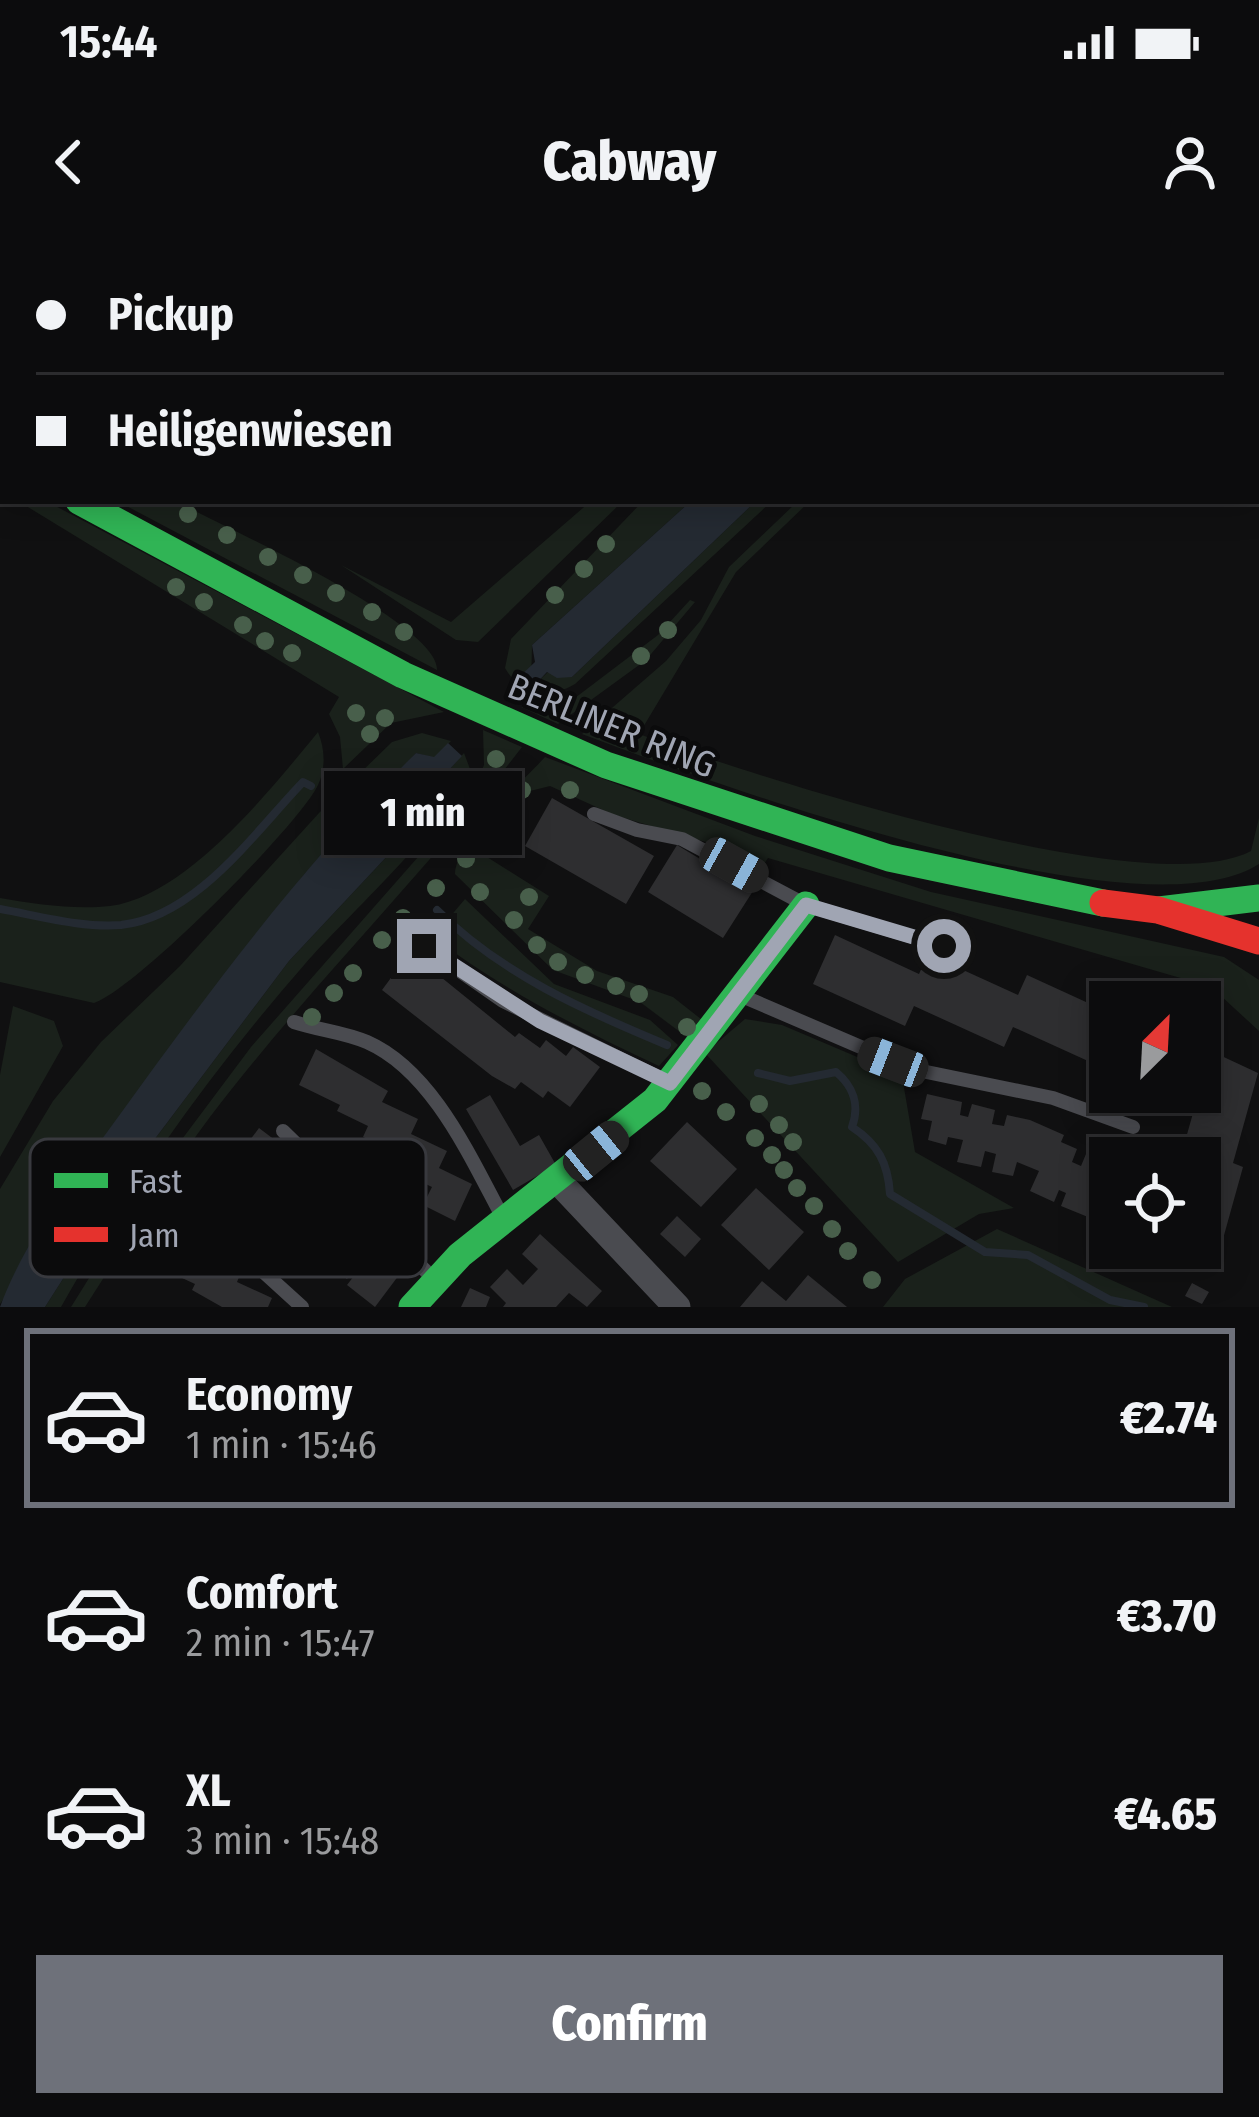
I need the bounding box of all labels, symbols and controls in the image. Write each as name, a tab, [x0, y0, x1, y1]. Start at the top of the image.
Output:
text: 15:44	[60, 15, 157, 69]
icon: back	[36, 129, 102, 195]
icon: person	[1157, 129, 1223, 195]
text: Cabway	[543, 130, 716, 194]
text: Pickup	[108, 288, 234, 342]
text: Heiligenwiesen	[108, 404, 393, 458]
street label: BERLINER RING	[501, 664, 722, 788]
callout: 1 min	[325, 772, 523, 856]
text: 1 min	[381, 790, 465, 836]
car	[694, 832, 774, 898]
route end	[397, 919, 451, 973]
route start	[917, 919, 971, 973]
north arrow	[1089, 981, 1221, 1113]
map controls	[1089, 981, 1221, 1269]
car	[853, 1032, 933, 1092]
car	[557, 1114, 635, 1188]
button: locate	[1089, 1137, 1221, 1269]
legend	[30, 1139, 426, 1277]
text: Fast	[129, 1162, 183, 1202]
text: Jam	[129, 1216, 180, 1256]
icon: car	[42, 1364, 150, 1472]
text: Economy	[186, 1368, 352, 1422]
text: €2.74	[1120, 1391, 1217, 1445]
text: 1 min · 15:46	[186, 1422, 377, 1468]
icon: car	[42, 1562, 150, 1670]
text: Comfort	[186, 1566, 338, 1620]
text: €3.70	[1117, 1589, 1217, 1643]
text: 2 min · 15:47	[186, 1620, 374, 1666]
icon: car	[42, 1760, 150, 1868]
text: XL	[186, 1764, 231, 1818]
text: €4.65	[1114, 1787, 1217, 1841]
text: 3 min · 15:48	[186, 1818, 379, 1864]
button: Confirm	[36, 1955, 1223, 2093]

